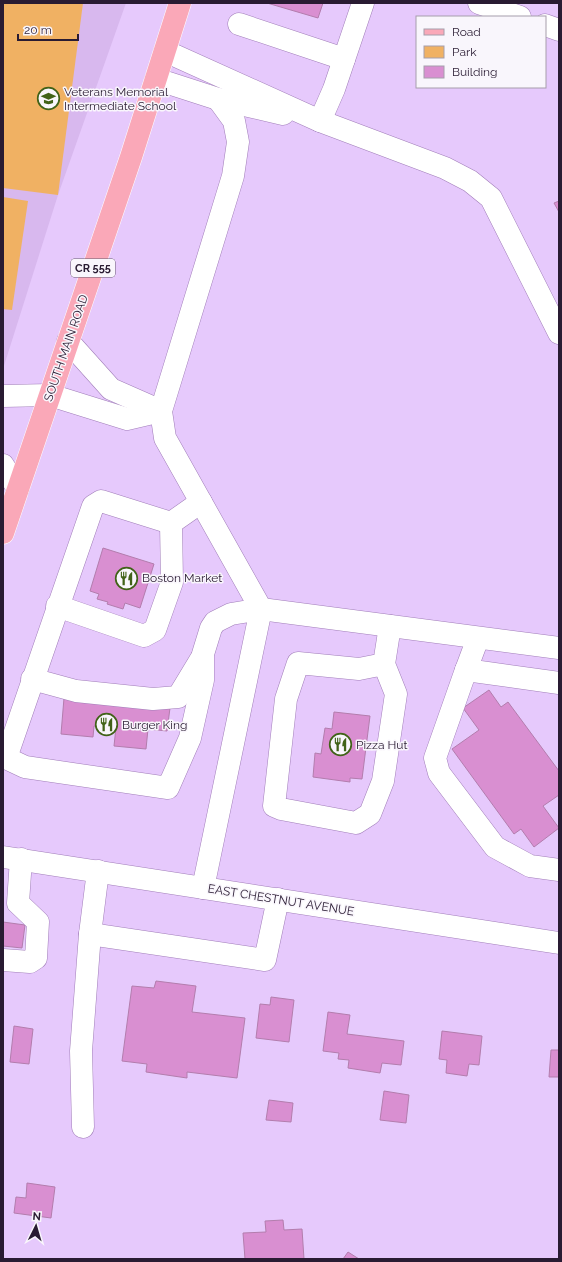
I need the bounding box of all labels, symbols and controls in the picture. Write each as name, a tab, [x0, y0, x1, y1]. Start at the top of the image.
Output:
scale bar	[18, 16, 78, 42]
legend	[416, 16, 546, 88]
text: 20 m	[24, 23, 52, 37]
text: Road	[452, 25, 481, 39]
text: Park	[452, 45, 477, 59]
text: Building	[452, 65, 498, 79]
place label: Veterans Memorial Intermediate School	[64, 85, 177, 113]
school or university icon: Veterans Memorial Intermediate School	[35, 86, 61, 112]
road number: CR 555	[71, 259, 115, 277]
street label: SOUTH MAIN ROAD	[41, 292, 91, 403]
restaurant icon: Boston Market	[113, 565, 139, 591]
place label: Boston Market	[142, 571, 222, 585]
restaurant icon: Burger King	[93, 712, 119, 738]
place label: Burger King	[122, 718, 187, 732]
restaurant icon: Pizza Hut	[327, 732, 353, 758]
place label: Pizza Hut	[356, 738, 408, 752]
street label: EAST CHESTNUT AVENUE	[207, 882, 355, 918]
north arrow	[16, 1206, 56, 1246]
text: N	[32, 1210, 42, 1223]

